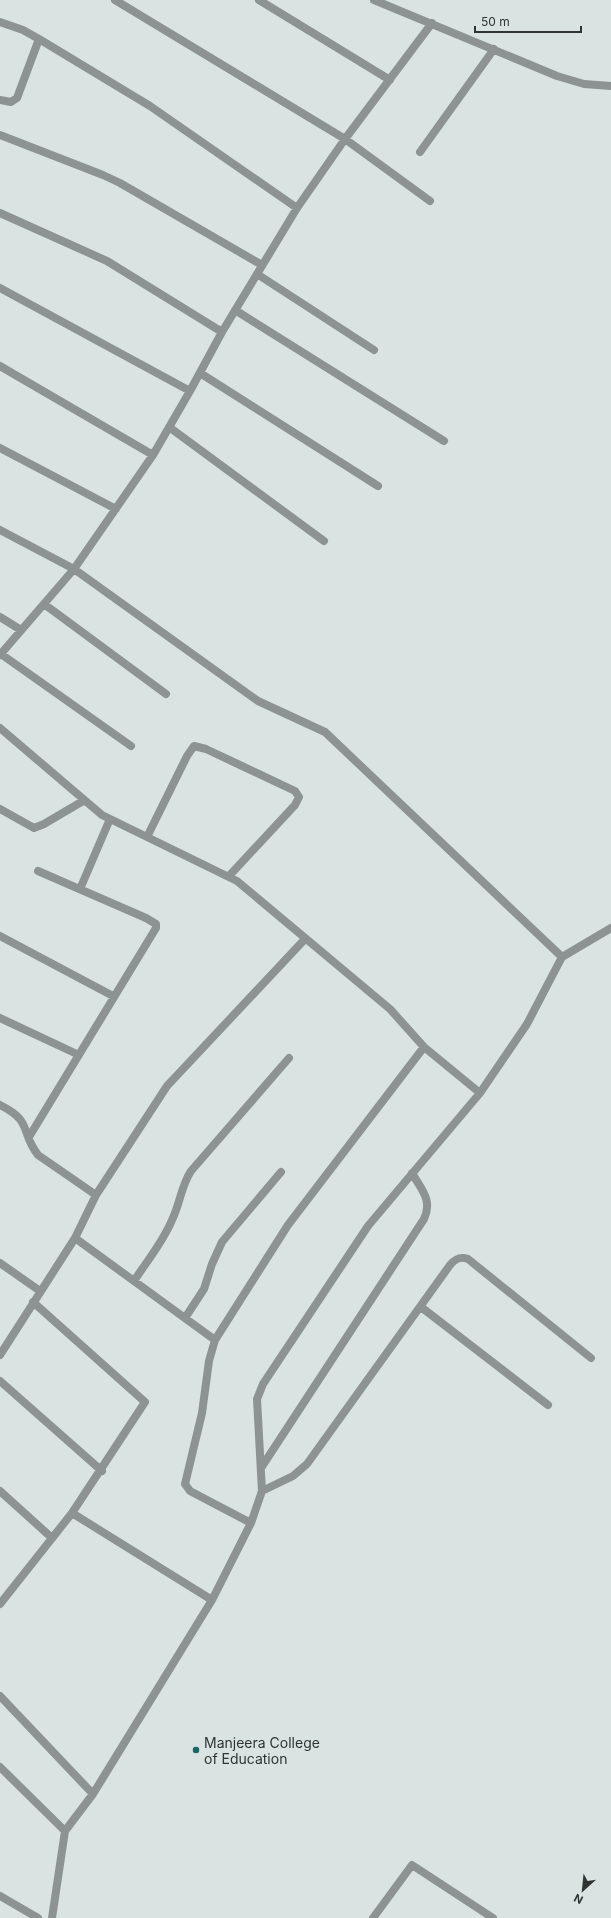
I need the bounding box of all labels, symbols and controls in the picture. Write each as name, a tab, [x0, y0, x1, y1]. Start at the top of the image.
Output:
scale bar	[475, 8, 581, 34]
text: 50 m	[481, 14, 510, 29]
place label: Manjeera College of Education	[204, 1734, 320, 1767]
marker: Manjeera College of Education	[191, 1745, 201, 1755]
north arrow	[563, 1870, 603, 1910]
text: N	[572, 1891, 585, 1907]

